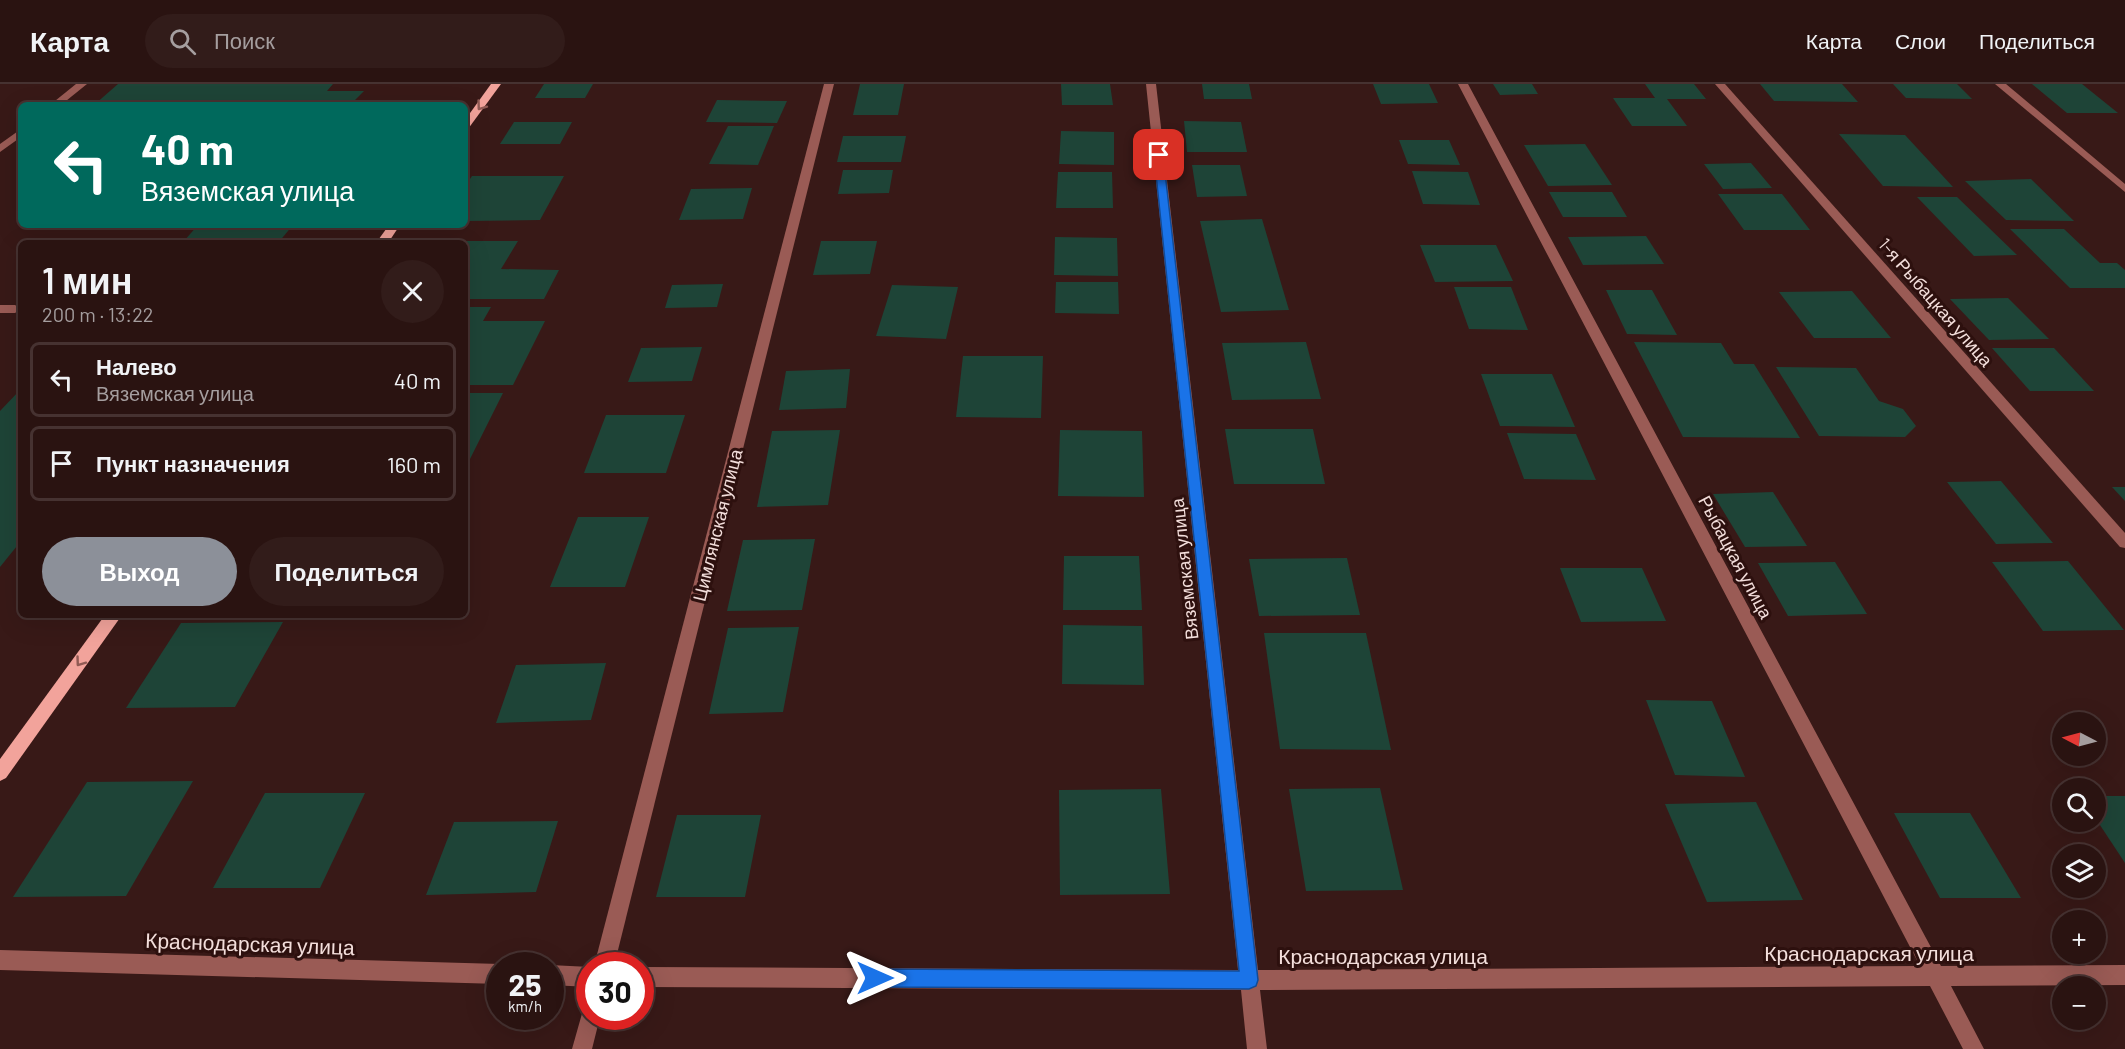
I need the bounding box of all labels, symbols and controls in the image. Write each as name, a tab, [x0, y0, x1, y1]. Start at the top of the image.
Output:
search box	[145, 14, 565, 68]
text: Карта	[30, 24, 109, 58]
icon: search	[166, 25, 199, 58]
text: Поиск	[214, 27, 275, 53]
text: Карта	[1806, 28, 1862, 53]
text: Слои	[1895, 28, 1946, 53]
text: Поделиться	[1979, 28, 2095, 53]
one-way arrow	[477, 99, 488, 110]
text: 40 m	[141, 123, 234, 173]
icon: left	[42, 126, 120, 204]
pin	[1133, 129, 1184, 180]
icon: arrive	[1142, 138, 1175, 171]
text: Вяземская улица	[141, 174, 354, 206]
street label: 1-я Рыбацкая улица	[1874, 233, 1998, 371]
text: 1 мин	[42, 258, 132, 301]
button: close	[381, 260, 444, 323]
text: 200 m · 13:22	[42, 302, 154, 326]
text: Налево	[96, 353, 177, 379]
icon: left	[45, 363, 78, 396]
text: 40 m	[394, 367, 441, 393]
text: Вяземская улица	[96, 381, 254, 405]
street label: Цимлянская улица	[687, 446, 747, 603]
icon: arrive	[45, 447, 78, 480]
text: Пункт назначения	[96, 450, 290, 476]
text: 160 m	[387, 451, 441, 477]
street label: Рыбацкая улица	[1694, 492, 1778, 623]
street label: Вяземская улица	[1166, 496, 1202, 641]
button: Выход	[42, 537, 237, 606]
button: Поделиться	[249, 537, 444, 606]
one-way arrow	[76, 656, 87, 667]
north arrow	[2052, 712, 2106, 766]
map controls	[2052, 712, 2106, 1030]
button: search	[2052, 778, 2106, 832]
button: layers	[2052, 844, 2106, 898]
button: +	[2052, 910, 2106, 964]
street label: Краснодарская улица	[145, 927, 356, 959]
street label: Краснодарская улица	[1764, 940, 1974, 965]
street label: Краснодарская улица	[1278, 943, 1488, 968]
position arrow	[843, 946, 907, 1010]
speed limit sign: 30	[576, 952, 654, 1030]
text: 25	[509, 966, 541, 1002]
button: −	[2052, 976, 2106, 1030]
text: km/h	[508, 997, 542, 1015]

